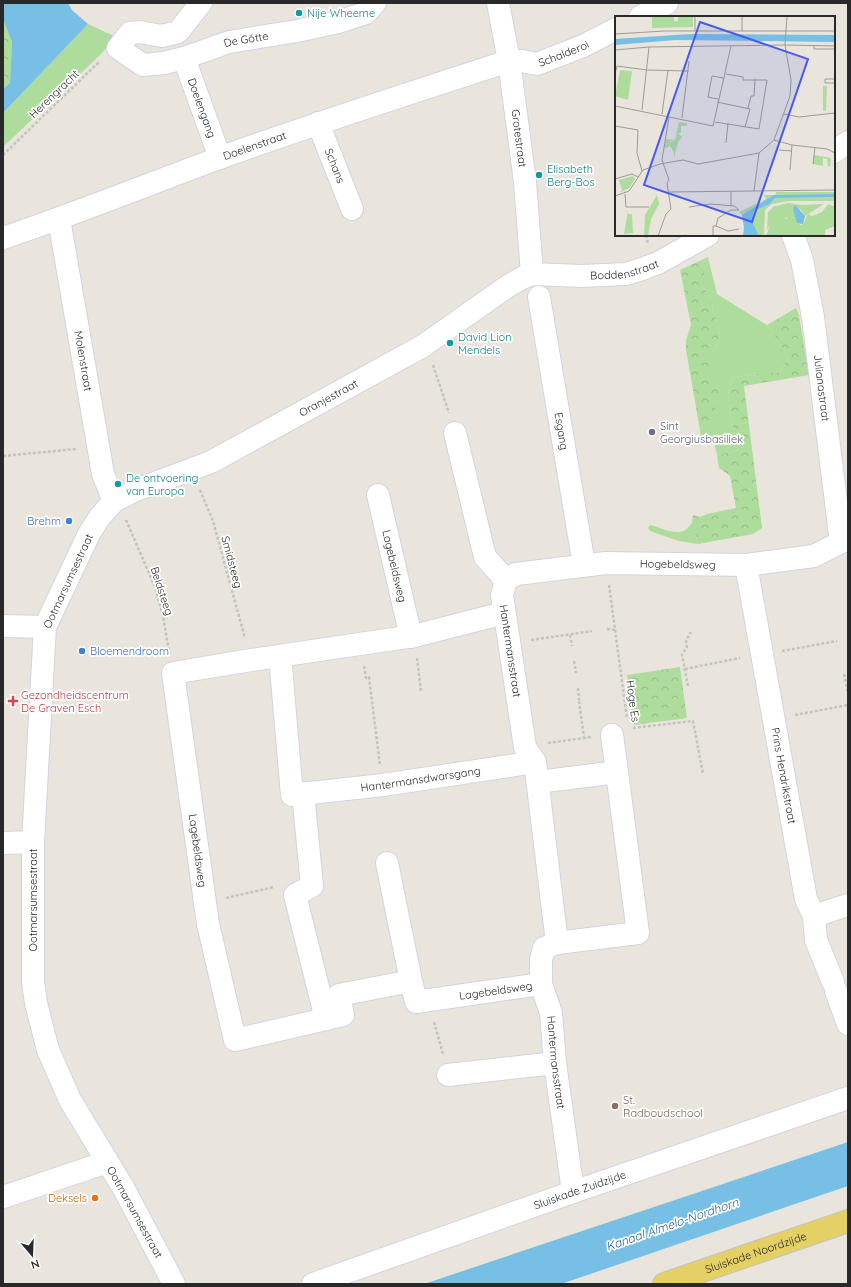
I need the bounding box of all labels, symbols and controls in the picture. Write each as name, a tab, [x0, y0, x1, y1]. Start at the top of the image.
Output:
place label: Nije Wheeme	[307, 6, 375, 20]
marker: Nije Wheeme	[294, 8, 304, 18]
inset map	[615, 16, 835, 236]
street label: De Götte	[222, 29, 269, 50]
street label: Schalderoi	[536, 37, 591, 70]
street label: Herengracht	[26, 67, 82, 121]
street label: Doelengang	[185, 76, 219, 140]
street label: Grotestraat	[508, 108, 530, 168]
street label: Doelenstraat	[221, 128, 288, 163]
street label: Schans	[322, 146, 348, 185]
place label: Elisabeth Berg-Bos	[547, 162, 595, 189]
marker: Elisabeth Berg-Bos	[534, 170, 544, 180]
street label: Boddenstraat	[590, 256, 661, 283]
street label: Molenstraat	[71, 330, 96, 392]
place label: David Lion Mendels	[458, 330, 512, 357]
marker: David Lion Mendels	[445, 338, 455, 348]
street label: Julianastraat	[811, 354, 833, 422]
street label: Oranjestraat	[297, 376, 360, 420]
street label: Esgang	[551, 411, 572, 451]
place label: Sint Georgiusbasiliek	[660, 419, 743, 446]
marker: Sint Georgiusbasiliek	[647, 427, 657, 437]
place label: De ontvoering van Europa	[126, 471, 198, 498]
marker: De ontvoering van Europa	[113, 479, 123, 489]
place label: Brehm	[27, 514, 61, 528]
marker: Brehm	[64, 516, 74, 526]
street label: Lagebeldsweg	[379, 529, 410, 604]
street label: Ootmarsumsestraat	[40, 531, 96, 631]
street label: Smidsteeg	[218, 534, 246, 590]
street label: Hogebeldsweg	[640, 556, 716, 572]
street label: Beldsteeg	[148, 565, 176, 617]
street label: Hantermansstraat	[497, 604, 524, 698]
place label: Bloemendroom	[90, 644, 169, 658]
marker: Bloemendroom	[77, 646, 87, 656]
street label: Hoge Es	[623, 679, 643, 723]
place label: Gezondheidscentrum De Graven Esch	[21, 688, 129, 715]
marker: Gezondheidscentrum De Graven Esch	[8, 696, 18, 706]
street label: Prins Hendrikstraat	[768, 726, 799, 825]
street label: Hantermansdwarsgang	[360, 763, 481, 794]
street label: Lagebeldsweg	[186, 813, 210, 888]
street label: Ootmarsumsestraat	[26, 848, 40, 951]
street label: Lagebeldsweg	[458, 978, 533, 1003]
street label: Hantermansstraat	[544, 1015, 568, 1110]
place label: St. Radboudschool	[623, 1093, 703, 1120]
marker: St. Radboudschool	[610, 1101, 620, 1111]
street label: Ootmarsumsestraat	[104, 1164, 166, 1261]
street label: Sluiskade Zuidzijde	[532, 1167, 628, 1212]
place label: Deksels	[48, 1191, 87, 1205]
marker: Deksels	[90, 1193, 100, 1203]
water label: Kanaal Almelo-Nordhorn	[604, 1194, 741, 1254]
street label: Sluiskade Noordzijde	[703, 1229, 808, 1276]
north arrow	[12, 1235, 52, 1275]
text: N	[29, 1257, 41, 1272]

